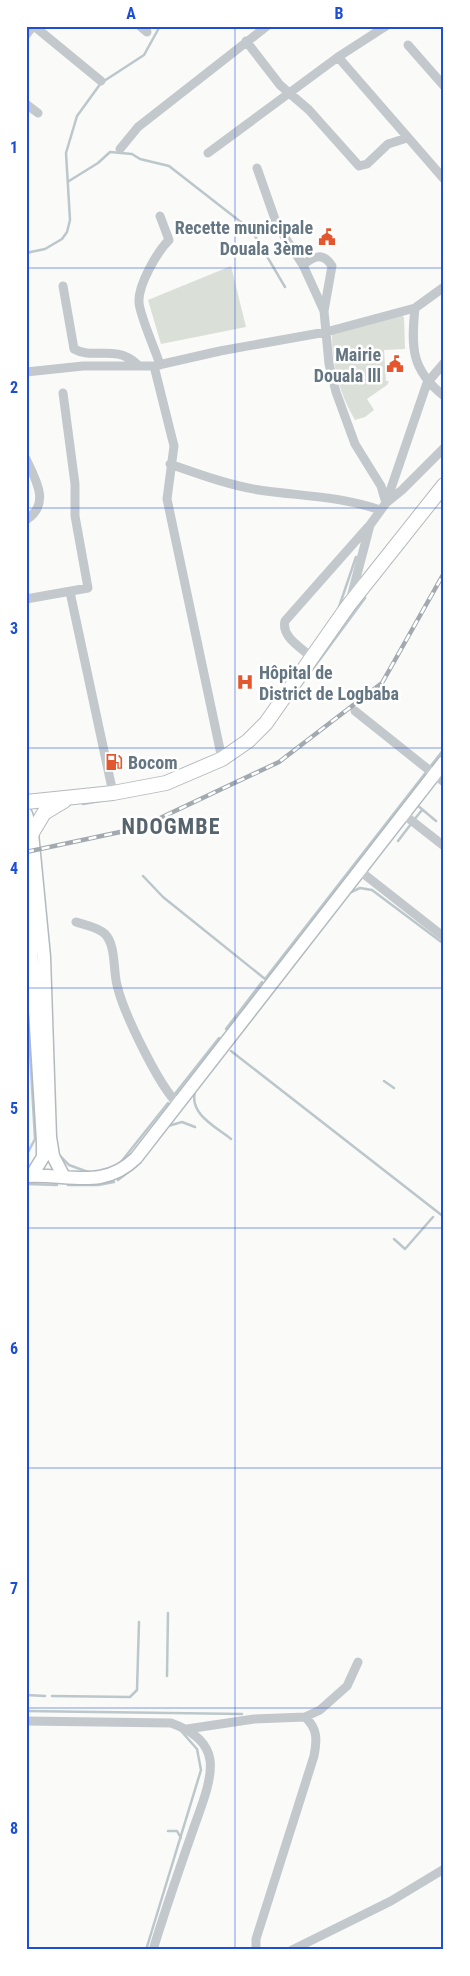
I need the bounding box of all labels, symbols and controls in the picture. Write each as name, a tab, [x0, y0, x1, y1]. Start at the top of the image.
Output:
text: A	[126, 4, 136, 23]
text: B	[335, 4, 344, 23]
text: 1	[10, 138, 18, 157]
place label: Recette municipale Douala 3ème	[175, 217, 313, 259]
public building icon: Recette municipale Douala 3ème	[317, 227, 337, 247]
place label: Mairie Douala lll	[314, 344, 381, 386]
public building icon: Mairie Douala lll	[385, 354, 405, 374]
text: 2	[10, 378, 18, 397]
text: 3	[10, 619, 18, 638]
place label: Hôpital de District de Logbaba	[259, 662, 399, 704]
hospital icon: Hôpital de District de Logbaba	[235, 672, 255, 692]
fuel station icon: Bocom	[104, 752, 124, 772]
place label: Bocom	[128, 752, 178, 773]
district label: NDOGMBE	[122, 814, 220, 839]
text: 4	[10, 859, 18, 878]
text: 5	[10, 1099, 18, 1118]
text: 6	[10, 1339, 18, 1358]
text: 7	[10, 1579, 18, 1598]
text: 8	[10, 1819, 18, 1838]

